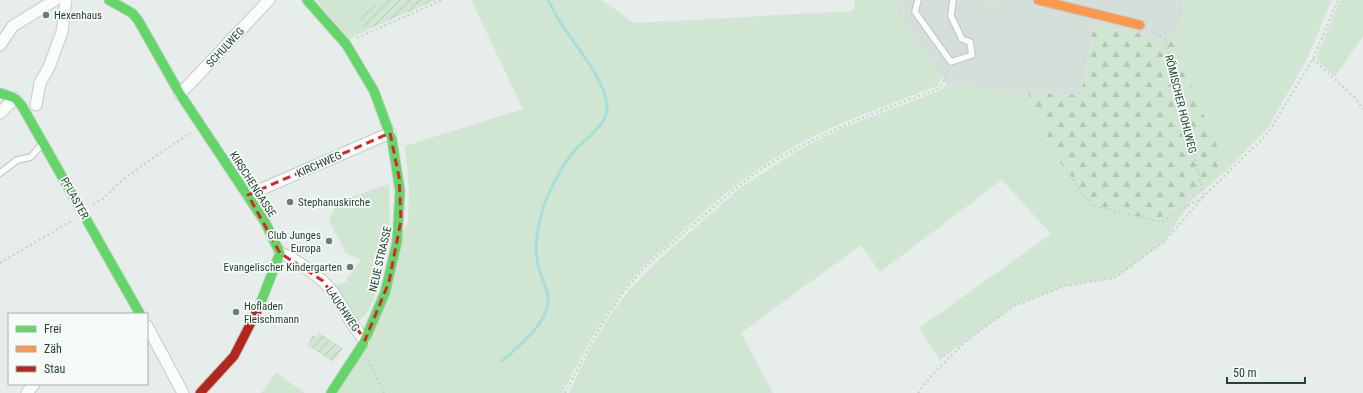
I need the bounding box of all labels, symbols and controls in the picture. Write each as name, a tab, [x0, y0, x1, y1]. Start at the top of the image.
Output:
place label: Hexenhaus	[54, 9, 102, 22]
marker: Hexenhaus	[41, 10, 51, 20]
street label: SCHULWEG	[204, 25, 247, 70]
street label: RÖMISCHER HOHLWEG	[1162, 53, 1199, 155]
street label: KIRSCHENGASSE	[227, 149, 279, 220]
street label: KIRCHWEG	[295, 149, 344, 180]
street label: PFLASTER	[58, 175, 91, 222]
place label: Stephanuskirche	[298, 196, 370, 209]
marker: Stephanuskirche	[285, 197, 295, 207]
street label: NEUE STRASSE	[367, 225, 394, 293]
place label: Club Junges Europa	[267, 229, 321, 255]
marker: Club Junges Europa	[324, 236, 334, 246]
place label: Evangelischer Kindergarten	[224, 261, 342, 274]
marker: Evangelischer Kindergarten	[345, 262, 355, 272]
street label: LAUCHWEG	[323, 284, 362, 334]
place label: Hofladen Fleischmann	[244, 300, 299, 326]
marker: Hofladen Fleischmann	[231, 307, 241, 317]
legend	[8, 313, 148, 385]
text: Frei	[44, 322, 62, 336]
text: Zäh	[44, 342, 62, 356]
scale bar	[1227, 359, 1305, 385]
text: Stau	[44, 362, 66, 376]
text: 50 m	[1233, 366, 1257, 380]

